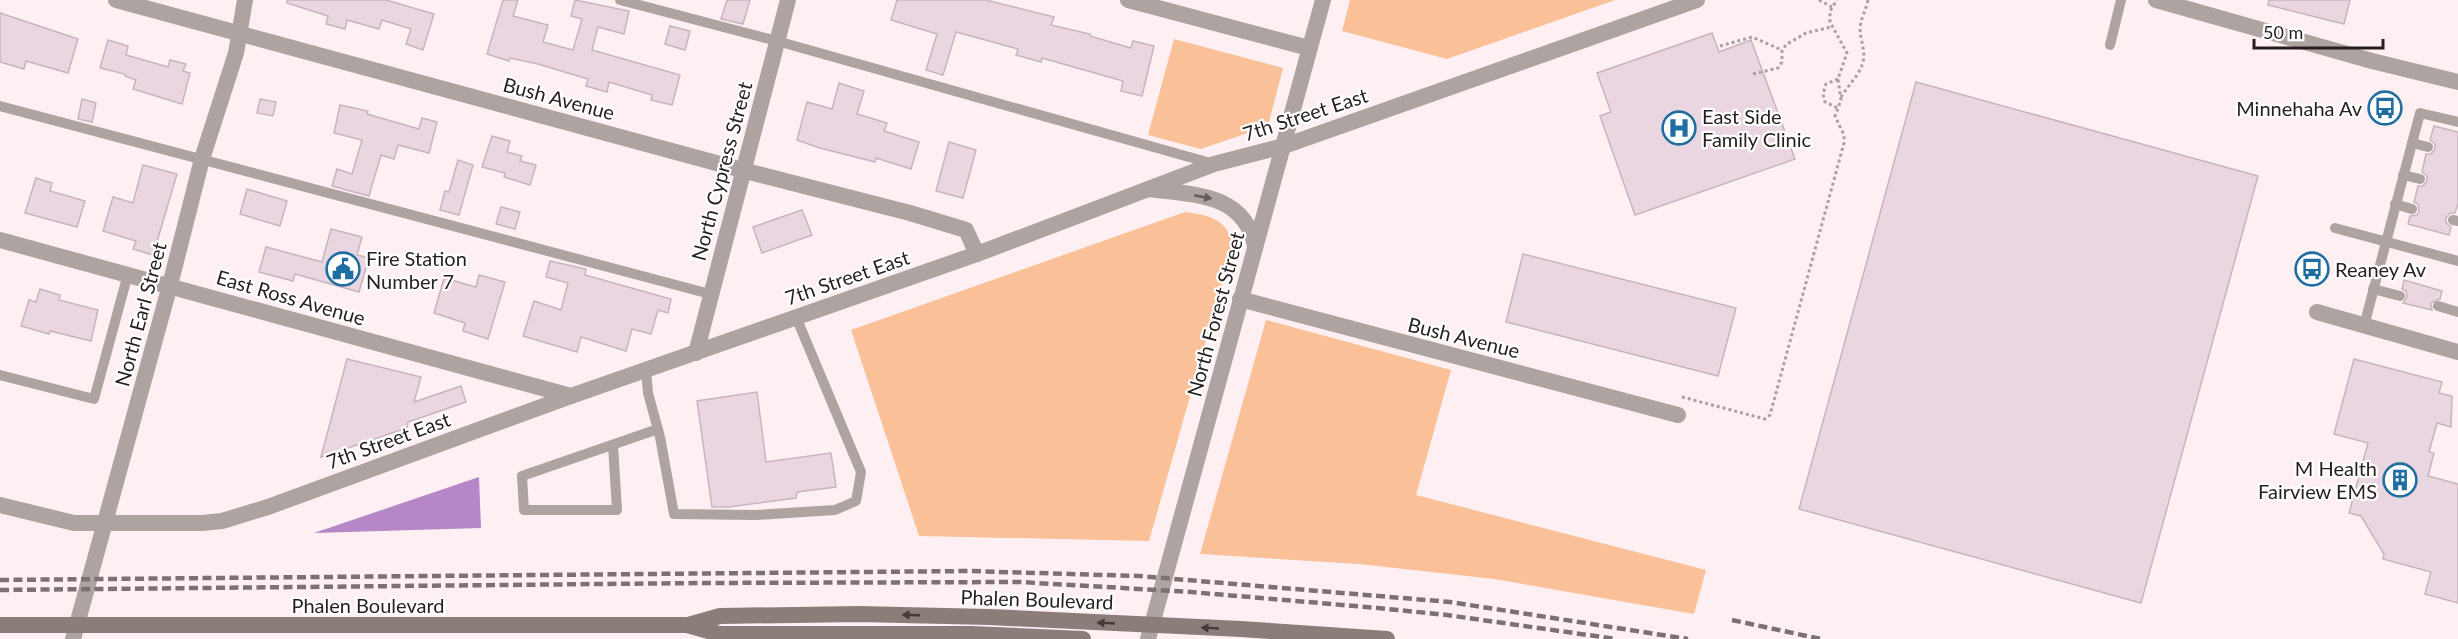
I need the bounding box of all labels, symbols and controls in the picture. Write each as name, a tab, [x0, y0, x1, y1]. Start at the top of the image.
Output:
scale bar	[2254, 12, 2383, 50]
text: 50 m	[2263, 21, 2303, 43]
street label: Bush Avenue	[501, 72, 617, 124]
street label: North Cypress Street	[686, 79, 756, 263]
street label: 7th Street East	[1239, 82, 1371, 146]
bus stop icon: Minnehaha Av	[2367, 90, 2403, 126]
place label: Minnehaha Av	[2236, 96, 2363, 120]
place label: East Side Family Clinic	[1702, 104, 1812, 151]
hospital icon: East Side Family Clinic	[1661, 110, 1697, 146]
one-way arrow	[1194, 193, 1213, 202]
street label: North Forest Street	[1181, 229, 1249, 399]
street label: North Earl Street	[109, 239, 171, 389]
street label: 7th Street East	[782, 244, 912, 310]
place label: Fire Station Number 7	[366, 246, 467, 293]
public building icon: Fire Station Number 7	[325, 251, 361, 287]
bus stop icon: Reaney Av	[2294, 251, 2330, 287]
place label: Reaney Av	[2335, 257, 2427, 281]
street label: East Ross Avenue	[214, 264, 368, 330]
street label: Bush Avenue	[1406, 312, 1522, 362]
street label: 7th Street East	[323, 406, 453, 474]
place label: M Health Fairview EMS	[2258, 456, 2377, 503]
building icon: M Health Fairview EMS	[2382, 462, 2418, 498]
street label: Phalen Boulevard	[960, 584, 1114, 614]
street label: Phalen Boulevard	[291, 593, 445, 617]
one-way arrow	[901, 610, 920, 620]
one-way arrow	[1096, 618, 1115, 627]
one-way arrow	[1201, 623, 1220, 632]

